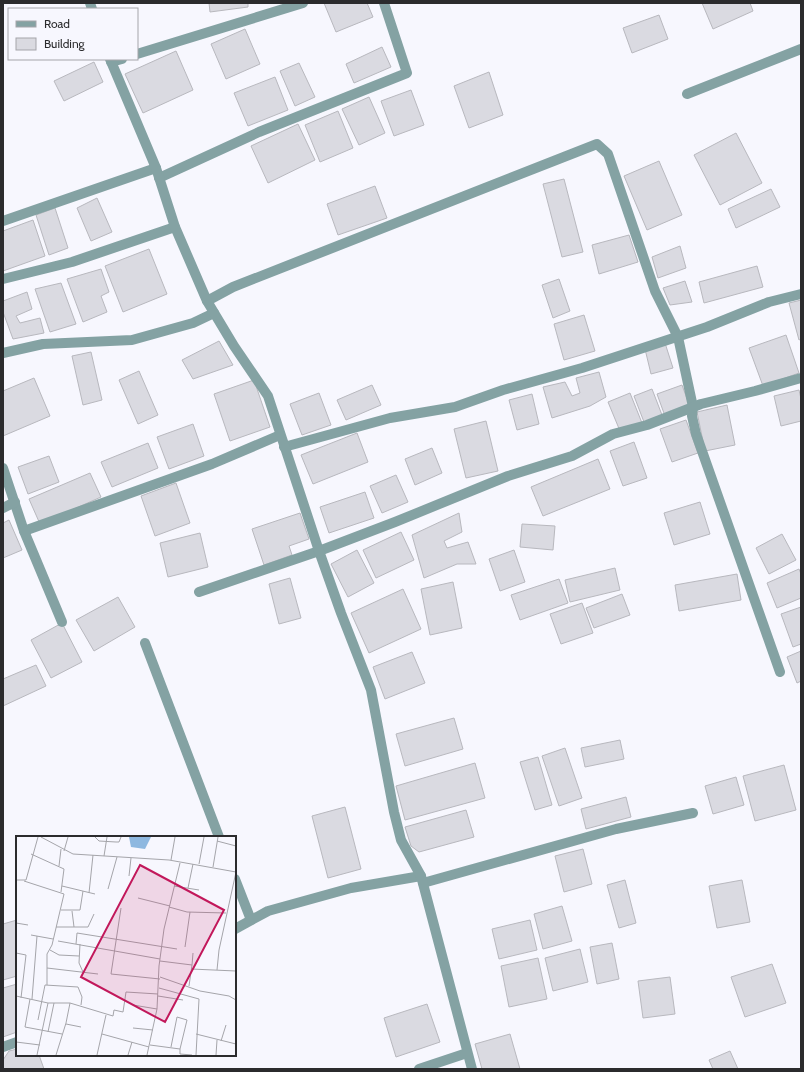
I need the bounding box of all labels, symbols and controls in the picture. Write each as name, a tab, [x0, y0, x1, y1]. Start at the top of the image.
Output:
legend	[8, 8, 138, 60]
text: Road	[44, 16, 70, 31]
text: Building	[44, 36, 86, 51]
inset map	[16, 836, 236, 1056]

